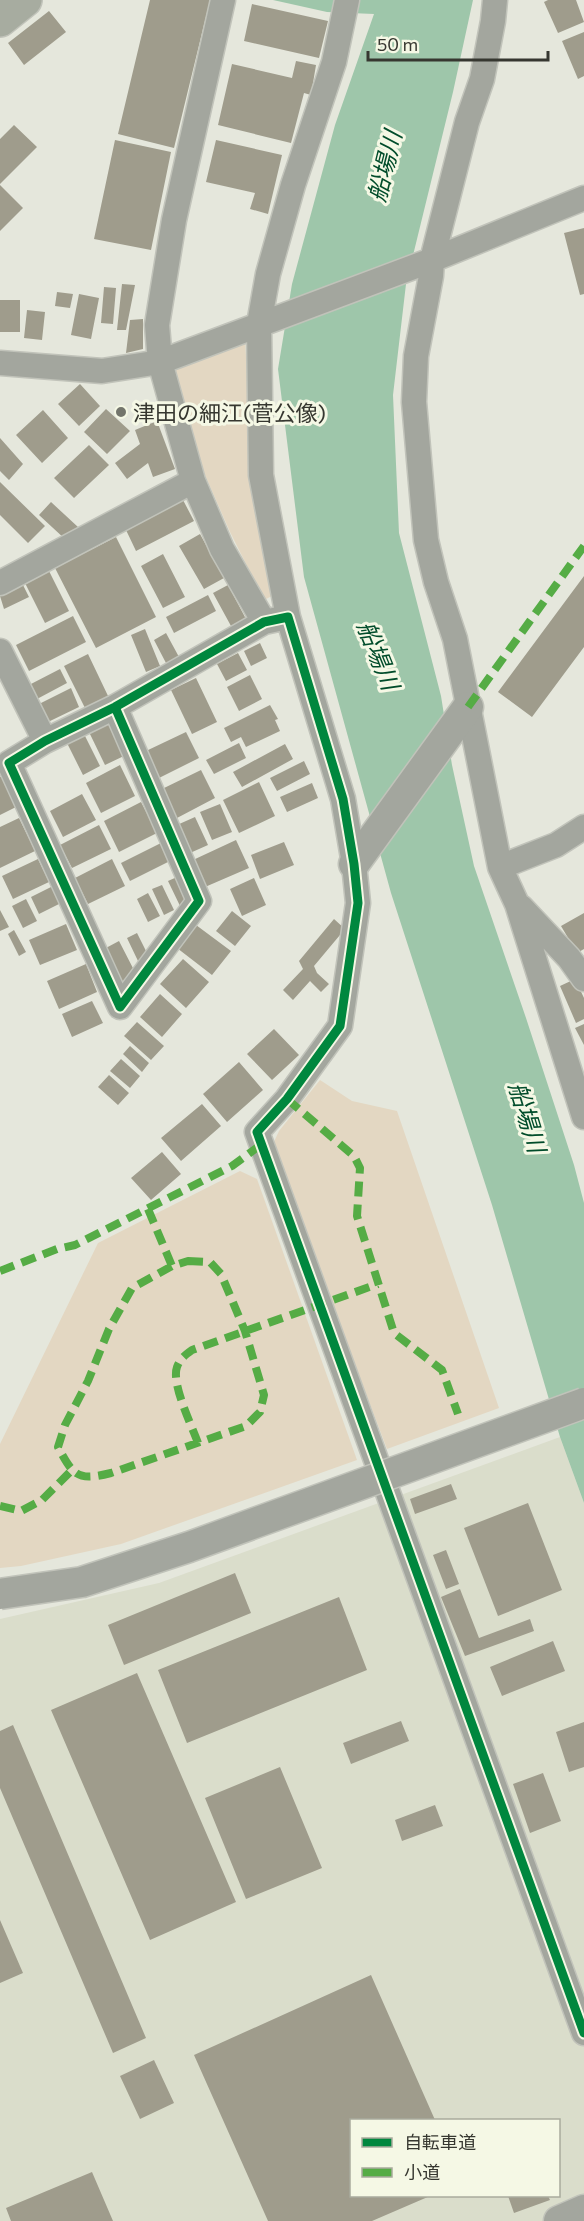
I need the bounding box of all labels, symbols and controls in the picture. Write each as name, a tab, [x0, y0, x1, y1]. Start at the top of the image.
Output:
scale bar	[368, 24, 548, 62]
text: 50 m	[377, 33, 418, 55]
water label: 船場川	[361, 125, 408, 204]
place label: 津田の細江(菅公像)	[133, 399, 326, 426]
marker: 津田の細江(菅公像)	[114, 405, 128, 419]
water label: 船場川	[352, 616, 407, 697]
water label: 船場川	[504, 1078, 553, 1159]
legend	[350, 2119, 560, 2197]
text: 自転車道	[404, 2131, 476, 2153]
text: 小道	[404, 2161, 440, 2183]

